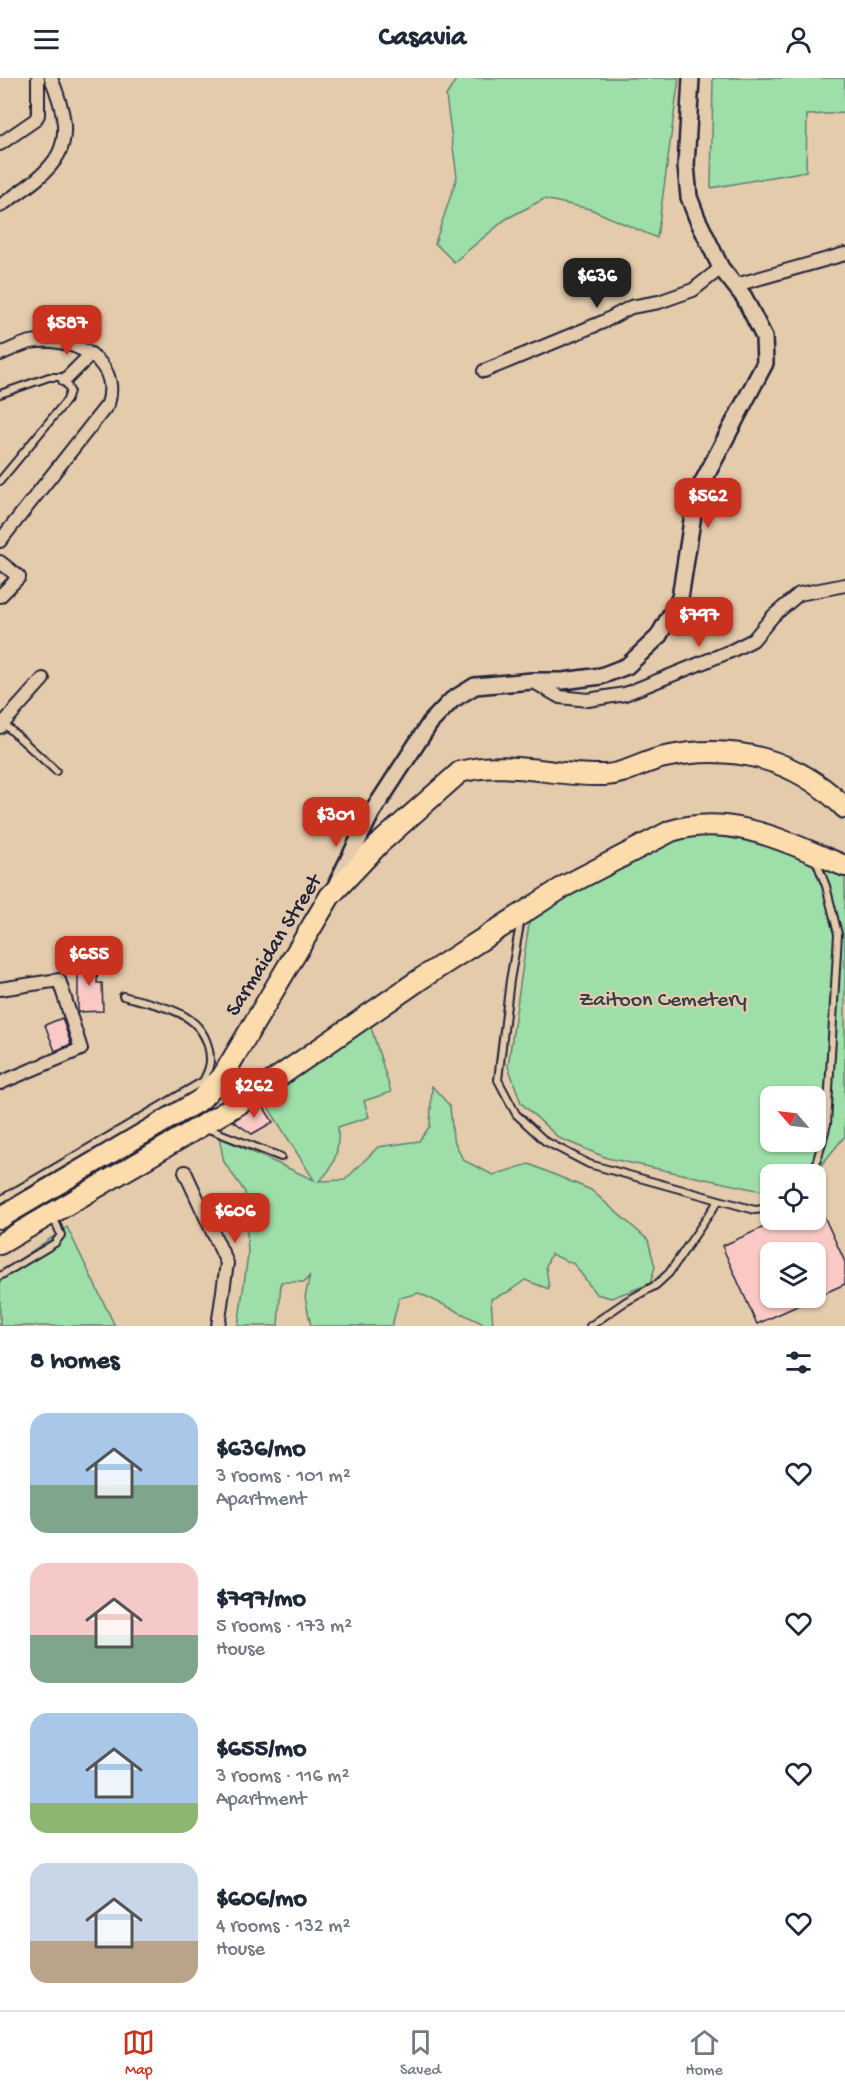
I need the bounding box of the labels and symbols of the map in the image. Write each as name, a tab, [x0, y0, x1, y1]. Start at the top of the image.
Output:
pin: $636	[561, 258, 633, 309]
pin: $587	[31, 305, 103, 356]
pin: $562	[672, 478, 744, 529]
pin: $797	[663, 597, 735, 648]
pin: $301	[300, 797, 372, 848]
street label: Sarmaidan Street	[221, 869, 330, 1022]
pin: $655	[53, 936, 125, 987]
park label: Zaitoon Cemetery	[579, 988, 747, 1014]
pin: $262	[218, 1068, 290, 1119]
north arrow	[760, 1086, 826, 1152]
pin: $606	[199, 1193, 271, 1244]

